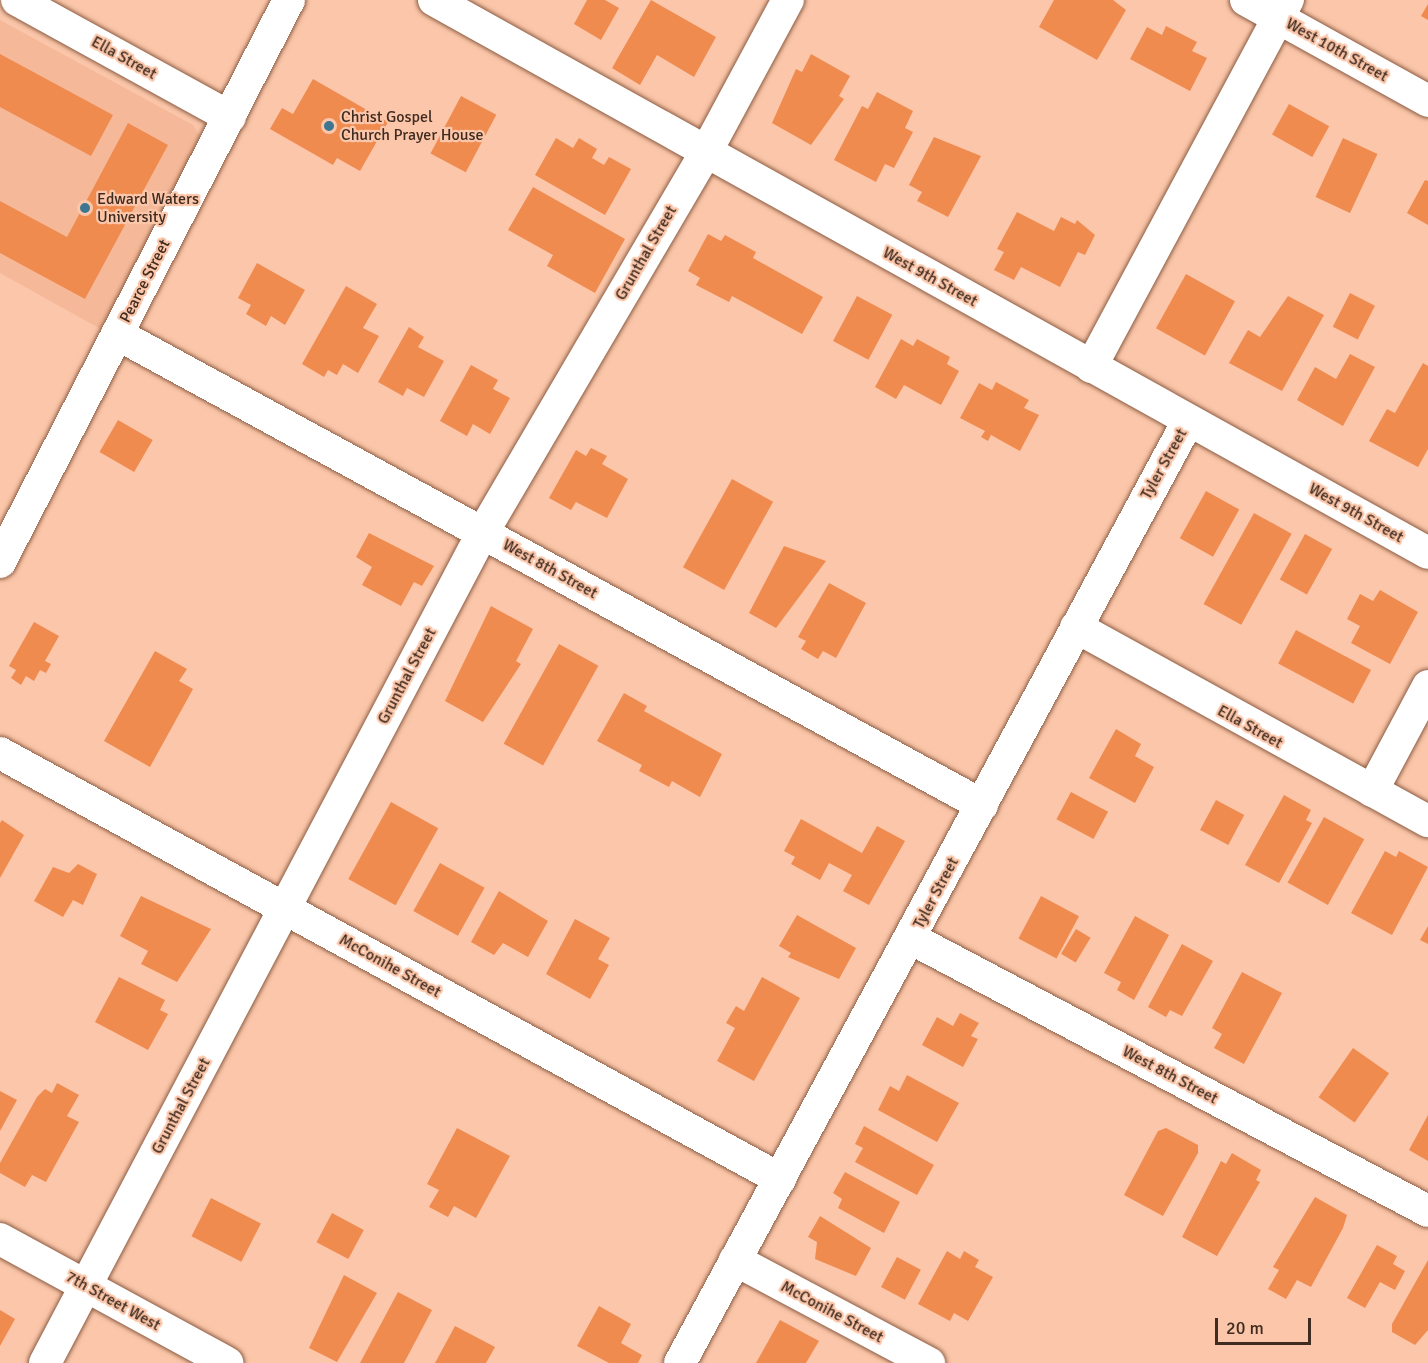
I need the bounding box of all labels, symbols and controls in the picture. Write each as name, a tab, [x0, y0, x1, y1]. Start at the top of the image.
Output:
street label: West 10th Street	[1283, 14, 1391, 86]
street label: Ella Street	[88, 32, 160, 84]
place label: Christ Gospel Church Prayer House	[341, 107, 484, 145]
marker: Christ Gospel Church Prayer House	[322, 119, 336, 133]
place label: Edward Waters University	[97, 189, 199, 227]
marker: Edward Waters University	[78, 201, 92, 215]
street label: Grunthal Street	[611, 202, 681, 304]
street label: Pearce Street	[116, 236, 174, 326]
street label: West 9th Street	[879, 243, 981, 311]
street label: Tyler Street	[1137, 425, 1191, 503]
street label: West 9th Street	[1305, 479, 1407, 547]
street label: West 8th Street	[499, 535, 601, 603]
street label: Grunthal Street	[374, 625, 440, 727]
street label: Ella Street	[1214, 701, 1286, 753]
street label: Tyler Street	[909, 854, 963, 932]
street label: McConihe Street	[336, 930, 444, 1002]
street label: West 8th Street	[1119, 1042, 1221, 1108]
street label: Grunthal Street	[148, 1055, 214, 1157]
street label: 7th Street West	[62, 1267, 164, 1335]
street label: McConihe Street	[777, 1277, 887, 1347]
scale bar	[1218, 1306, 1314, 1344]
text: 20 m	[1226, 1317, 1264, 1339]

